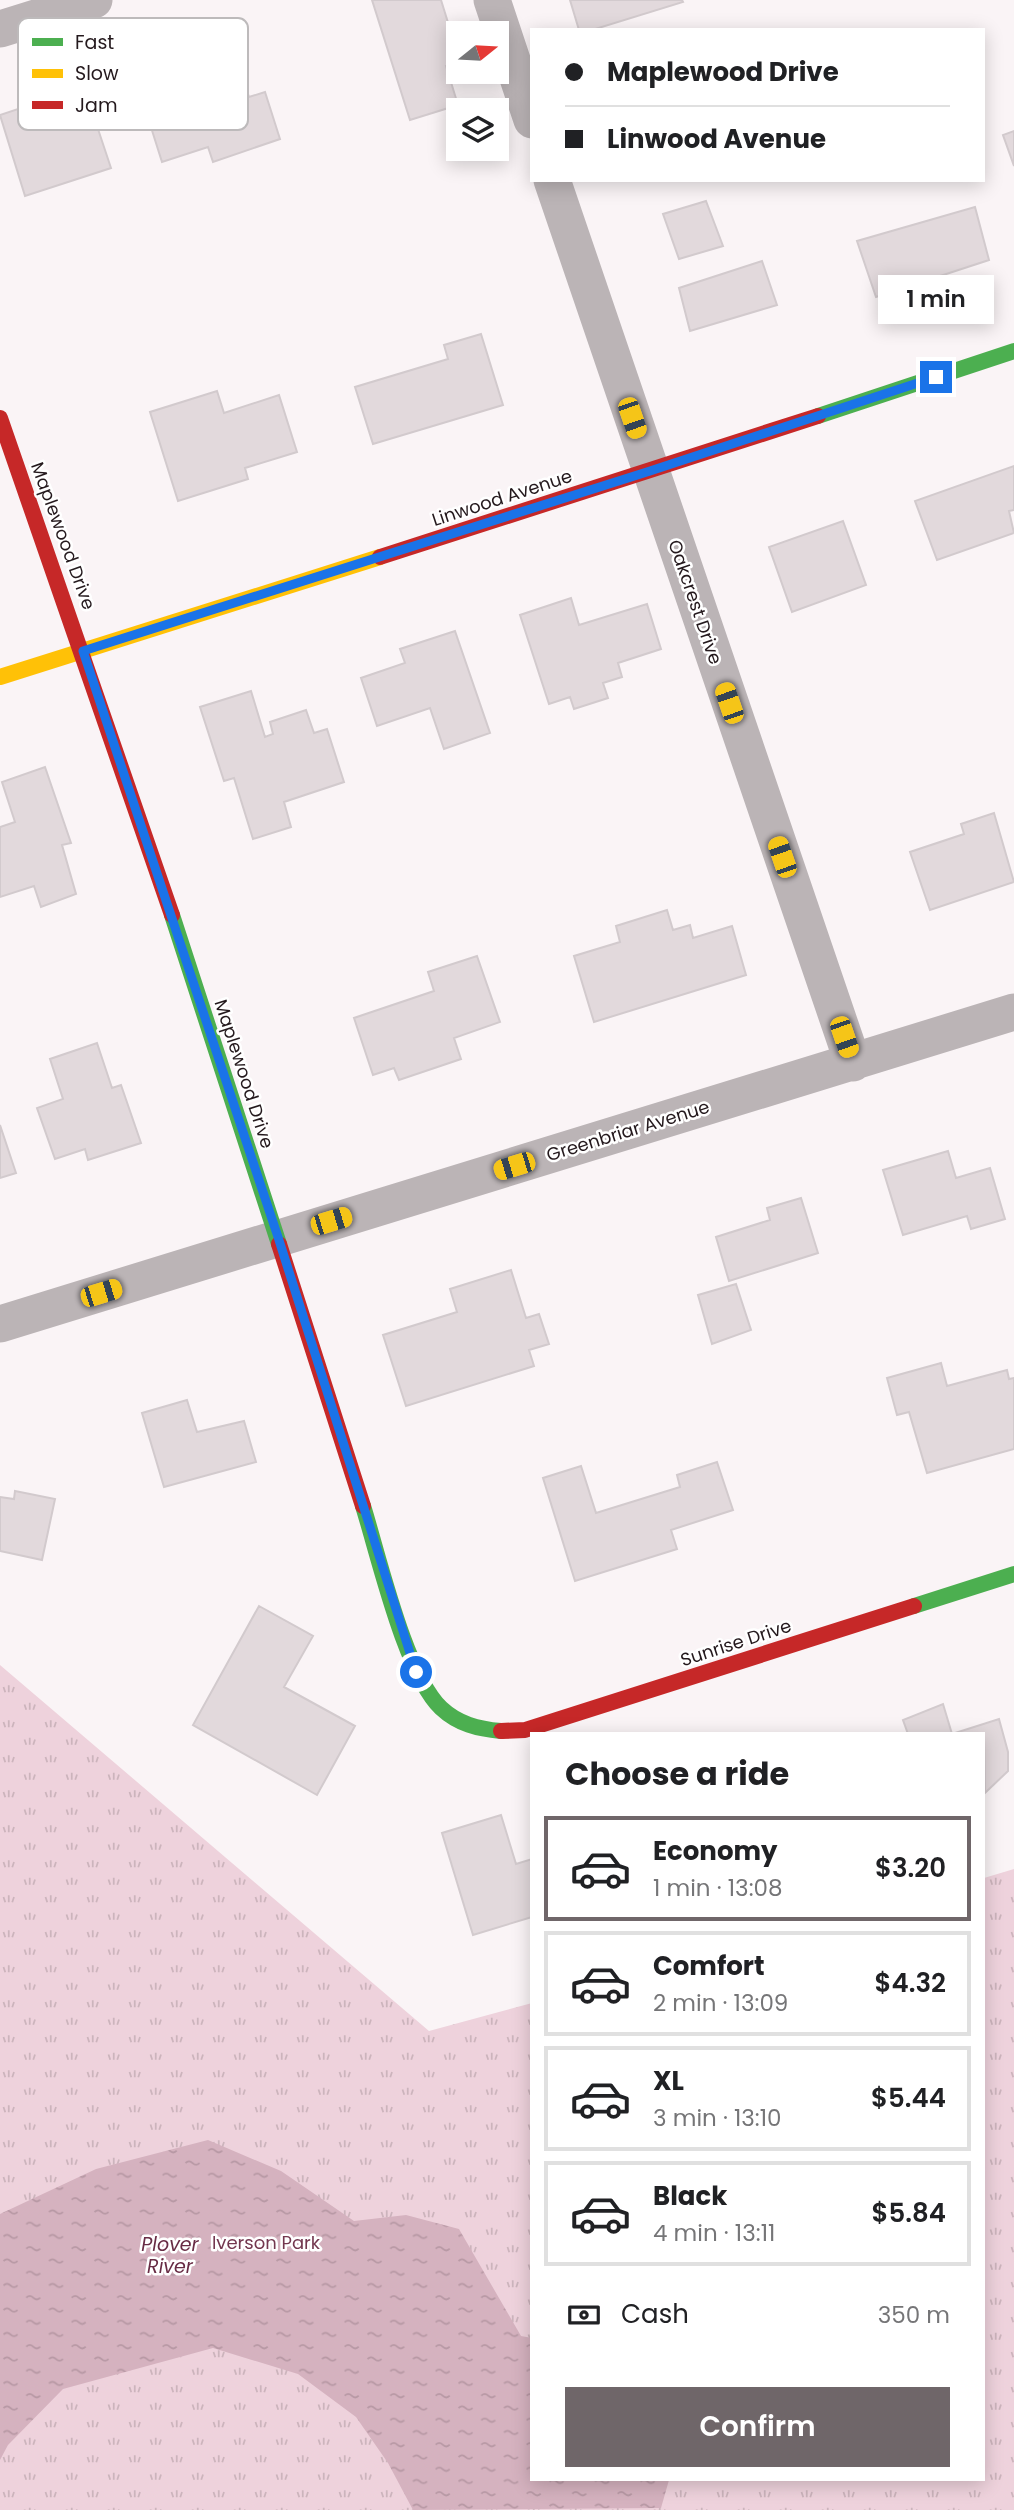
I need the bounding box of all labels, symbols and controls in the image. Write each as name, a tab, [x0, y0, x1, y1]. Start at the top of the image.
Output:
legend	[18, 18, 248, 130]
north arrow	[446, 21, 509, 84]
map controls	[446, 21, 509, 161]
text: Fast	[75, 29, 114, 56]
text: Maplewood Drive	[607, 54, 839, 90]
text: Slow	[75, 60, 119, 87]
text: Jam	[75, 92, 117, 119]
button: layers	[446, 98, 509, 161]
text: Linwood Avenue	[607, 121, 826, 157]
callout: 1 min	[878, 276, 994, 324]
text: 1 min	[906, 283, 966, 315]
route end	[920, 361, 952, 393]
car	[616, 395, 649, 441]
street label: Maplewood Drive	[25, 459, 102, 613]
street label: Linwood Avenue	[429, 463, 575, 532]
street label: Oakcrest Drive	[662, 536, 728, 667]
car	[713, 680, 746, 726]
car	[766, 834, 799, 880]
street label: Maplewood Drive	[209, 996, 280, 1152]
car	[828, 1014, 861, 1060]
street label: Greenbriar Avenue	[543, 1094, 712, 1167]
car	[491, 1150, 538, 1182]
car	[308, 1205, 355, 1237]
car	[78, 1277, 125, 1309]
street label: Sunrise Drive	[677, 1613, 795, 1672]
route start	[400, 1656, 432, 1688]
text: Choose a ride	[565, 1751, 789, 1796]
text: Economy	[653, 1833, 777, 1869]
icon: car	[569, 1837, 632, 1900]
text: $3.20	[875, 1850, 946, 1886]
text: 1 min · 13:08	[653, 1872, 783, 1904]
text: Comfort	[653, 1948, 765, 1984]
icon: car	[569, 1952, 632, 2015]
text: $4.32	[875, 1965, 946, 2001]
text: 2 min · 13:09	[653, 1987, 788, 2019]
text: XL	[653, 2063, 684, 2099]
icon: car	[569, 2067, 632, 2130]
text: $5.44	[871, 2080, 946, 2116]
text: 3 min · 13:10	[653, 2102, 782, 2134]
text: Black	[653, 2178, 727, 2214]
icon: car	[569, 2182, 632, 2245]
text: $5.84	[872, 2195, 946, 2231]
text: 4 min · 13:11	[653, 2217, 775, 2249]
park label: Iverson Park	[212, 2230, 321, 2255]
water label: Plover River	[141, 2231, 200, 2280]
icon: cash	[565, 2296, 603, 2334]
text: Cash	[621, 2296, 689, 2332]
text: 350 m	[878, 2299, 950, 2331]
button: Confirm	[565, 2387, 950, 2467]

